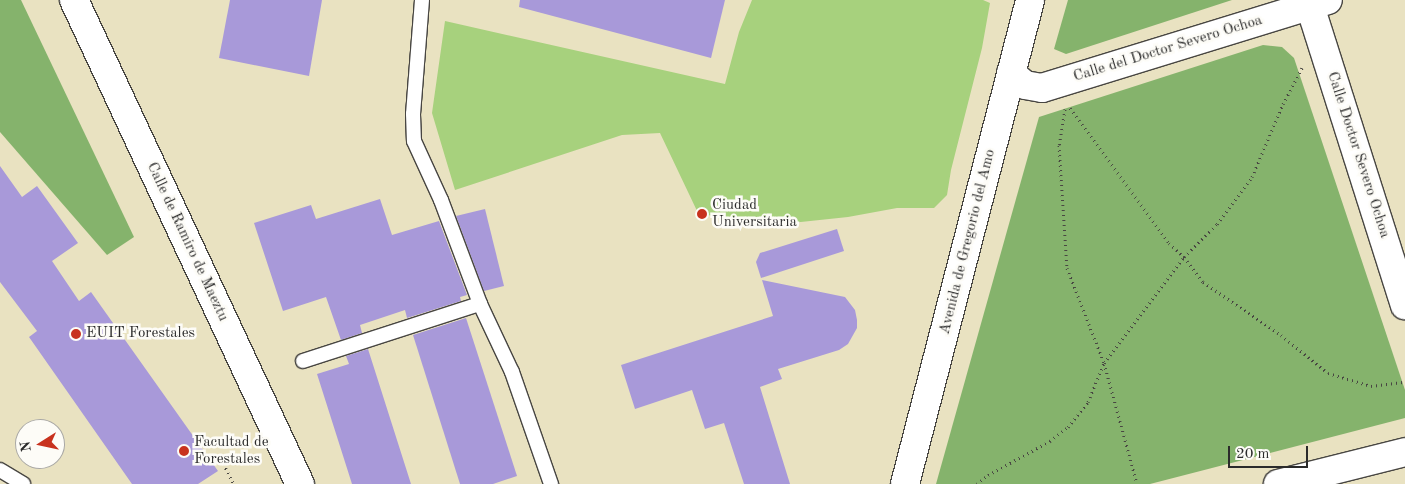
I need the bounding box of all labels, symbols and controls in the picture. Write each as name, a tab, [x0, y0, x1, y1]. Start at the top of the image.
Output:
street label: Calle del Doctor Severo Ochoa	[1071, 12, 1265, 86]
street label: Calle Doctor Severo Ochoa	[1323, 70, 1393, 240]
street label: Avenida de Gregorio del Amo	[936, 148, 1000, 336]
street label: Calle de Ramiro de Maeztu	[142, 160, 232, 324]
place label: Ciudad Universitaria	[712, 196, 797, 231]
marker: Ciudad Universitaria	[696, 208, 708, 220]
place label: EUIT Forestales	[86, 325, 195, 343]
marker: EUIT Forestales	[70, 328, 82, 340]
north arrow	[15, 419, 65, 469]
place label: Facultad de Forestales	[194, 433, 269, 468]
scale bar	[1230, 436, 1310, 468]
text: N	[18, 440, 34, 453]
marker: Facultad de Forestales	[178, 445, 190, 457]
text: 20 m	[1236, 447, 1270, 462]

